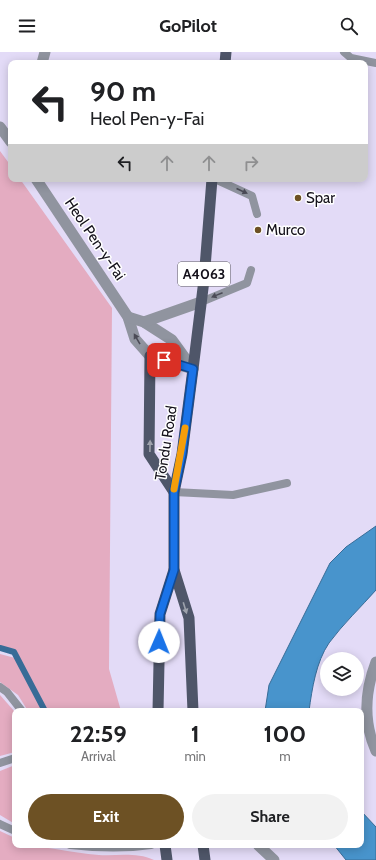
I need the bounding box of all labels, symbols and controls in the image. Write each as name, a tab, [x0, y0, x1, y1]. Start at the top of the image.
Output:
icon: menu	[16, 15, 38, 37]
text: GoPilot	[159, 15, 217, 37]
icon: search	[338, 15, 360, 37]
text: 90 m	[90, 74, 156, 108]
icon: left	[24, 76, 76, 128]
text: Heol Pen-y-Fai	[90, 108, 204, 130]
icon: left	[114, 152, 136, 174]
icon: ahead	[156, 152, 178, 174]
icon: ahead	[198, 152, 220, 174]
icon: right	[240, 152, 262, 174]
one-way arrow	[236, 188, 248, 195]
place label: Spar	[306, 189, 335, 207]
marker: Spar	[293, 193, 303, 203]
street label: Heol Pen-y-Fai	[61, 194, 129, 284]
place label: Murco	[266, 221, 305, 239]
marker: Murco	[253, 225, 263, 235]
road number: A4063	[178, 262, 230, 286]
one-way arrow	[212, 292, 223, 298]
one-way arrow	[133, 333, 140, 345]
pin	[147, 343, 181, 377]
icon: arrive	[153, 349, 175, 371]
street label: Tondu Road	[151, 404, 181, 482]
one-way arrow	[146, 440, 153, 452]
one-way arrow	[182, 602, 188, 614]
position arrow	[138, 621, 180, 663]
map controls	[320, 652, 364, 696]
button: layers	[320, 652, 364, 696]
text: 22:59	[70, 719, 127, 748]
text: 1	[191, 719, 200, 748]
text: 100	[264, 719, 306, 748]
text: Arrival	[81, 748, 116, 764]
text: min	[184, 748, 206, 764]
text: m	[279, 748, 291, 764]
button: Exit	[28, 794, 184, 840]
button: Share	[192, 794, 348, 840]

